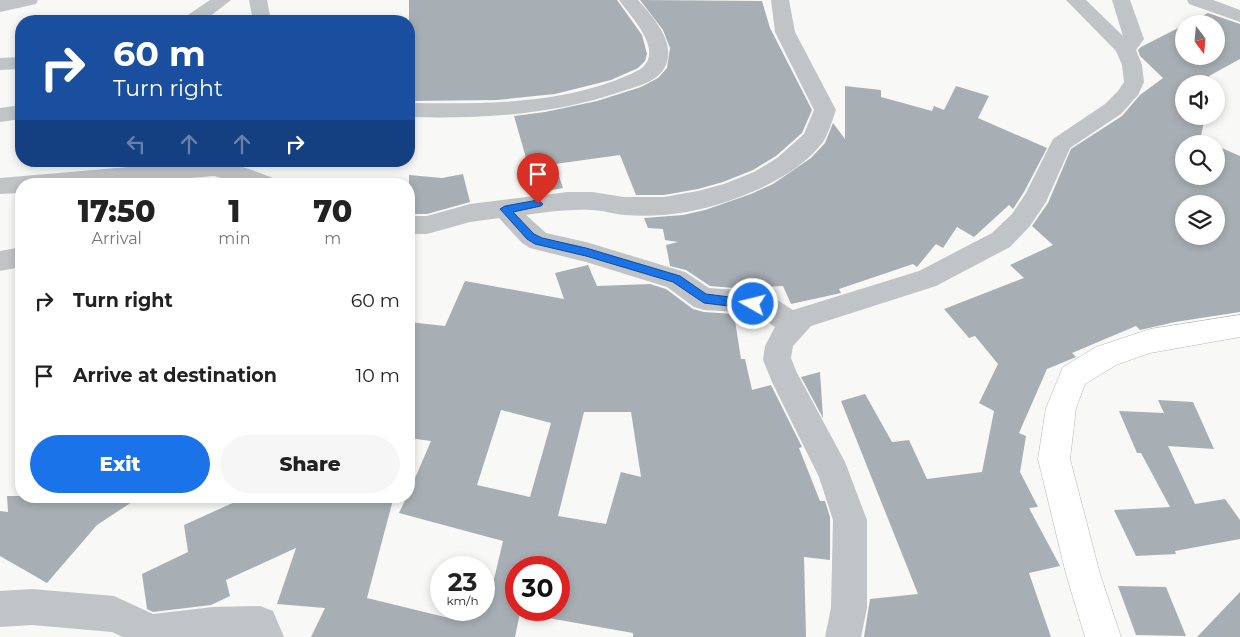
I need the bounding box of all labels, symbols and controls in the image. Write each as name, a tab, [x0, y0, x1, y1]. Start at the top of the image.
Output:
north arrow	[1175, 15, 1225, 65]
map controls	[1175, 15, 1225, 245]
text: 60 m	[113, 32, 206, 75]
icon: right	[30, 35, 95, 100]
text: Turn right	[113, 75, 223, 102]
button: sound	[1175, 75, 1225, 125]
icon: left	[122, 130, 150, 158]
icon: ahead	[175, 130, 203, 158]
icon: ahead	[228, 130, 256, 158]
icon: right	[281, 130, 309, 158]
button: search	[1175, 135, 1225, 185]
pin	[517, 153, 559, 204]
icon: arrive	[524, 160, 552, 188]
text: 17:50	[78, 193, 156, 230]
text: 1	[228, 193, 240, 230]
text: 70	[313, 193, 352, 230]
button: layers	[1175, 195, 1225, 245]
text: Arrival	[91, 229, 142, 248]
text: min	[218, 229, 250, 248]
text: m	[324, 229, 341, 248]
position arrow	[726, 277, 778, 329]
icon: right	[30, 287, 58, 315]
text: Turn right	[73, 289, 173, 312]
text: 60 m	[351, 289, 400, 312]
icon: arrive	[30, 362, 58, 390]
text: Arrive at destination	[73, 364, 277, 387]
text: 10 m	[355, 364, 400, 387]
button: Exit	[30, 435, 210, 493]
button: Share	[220, 435, 400, 493]
speed limit sign: 30	[505, 556, 570, 621]
text: 23	[448, 567, 477, 597]
text: km/h	[446, 593, 479, 608]

